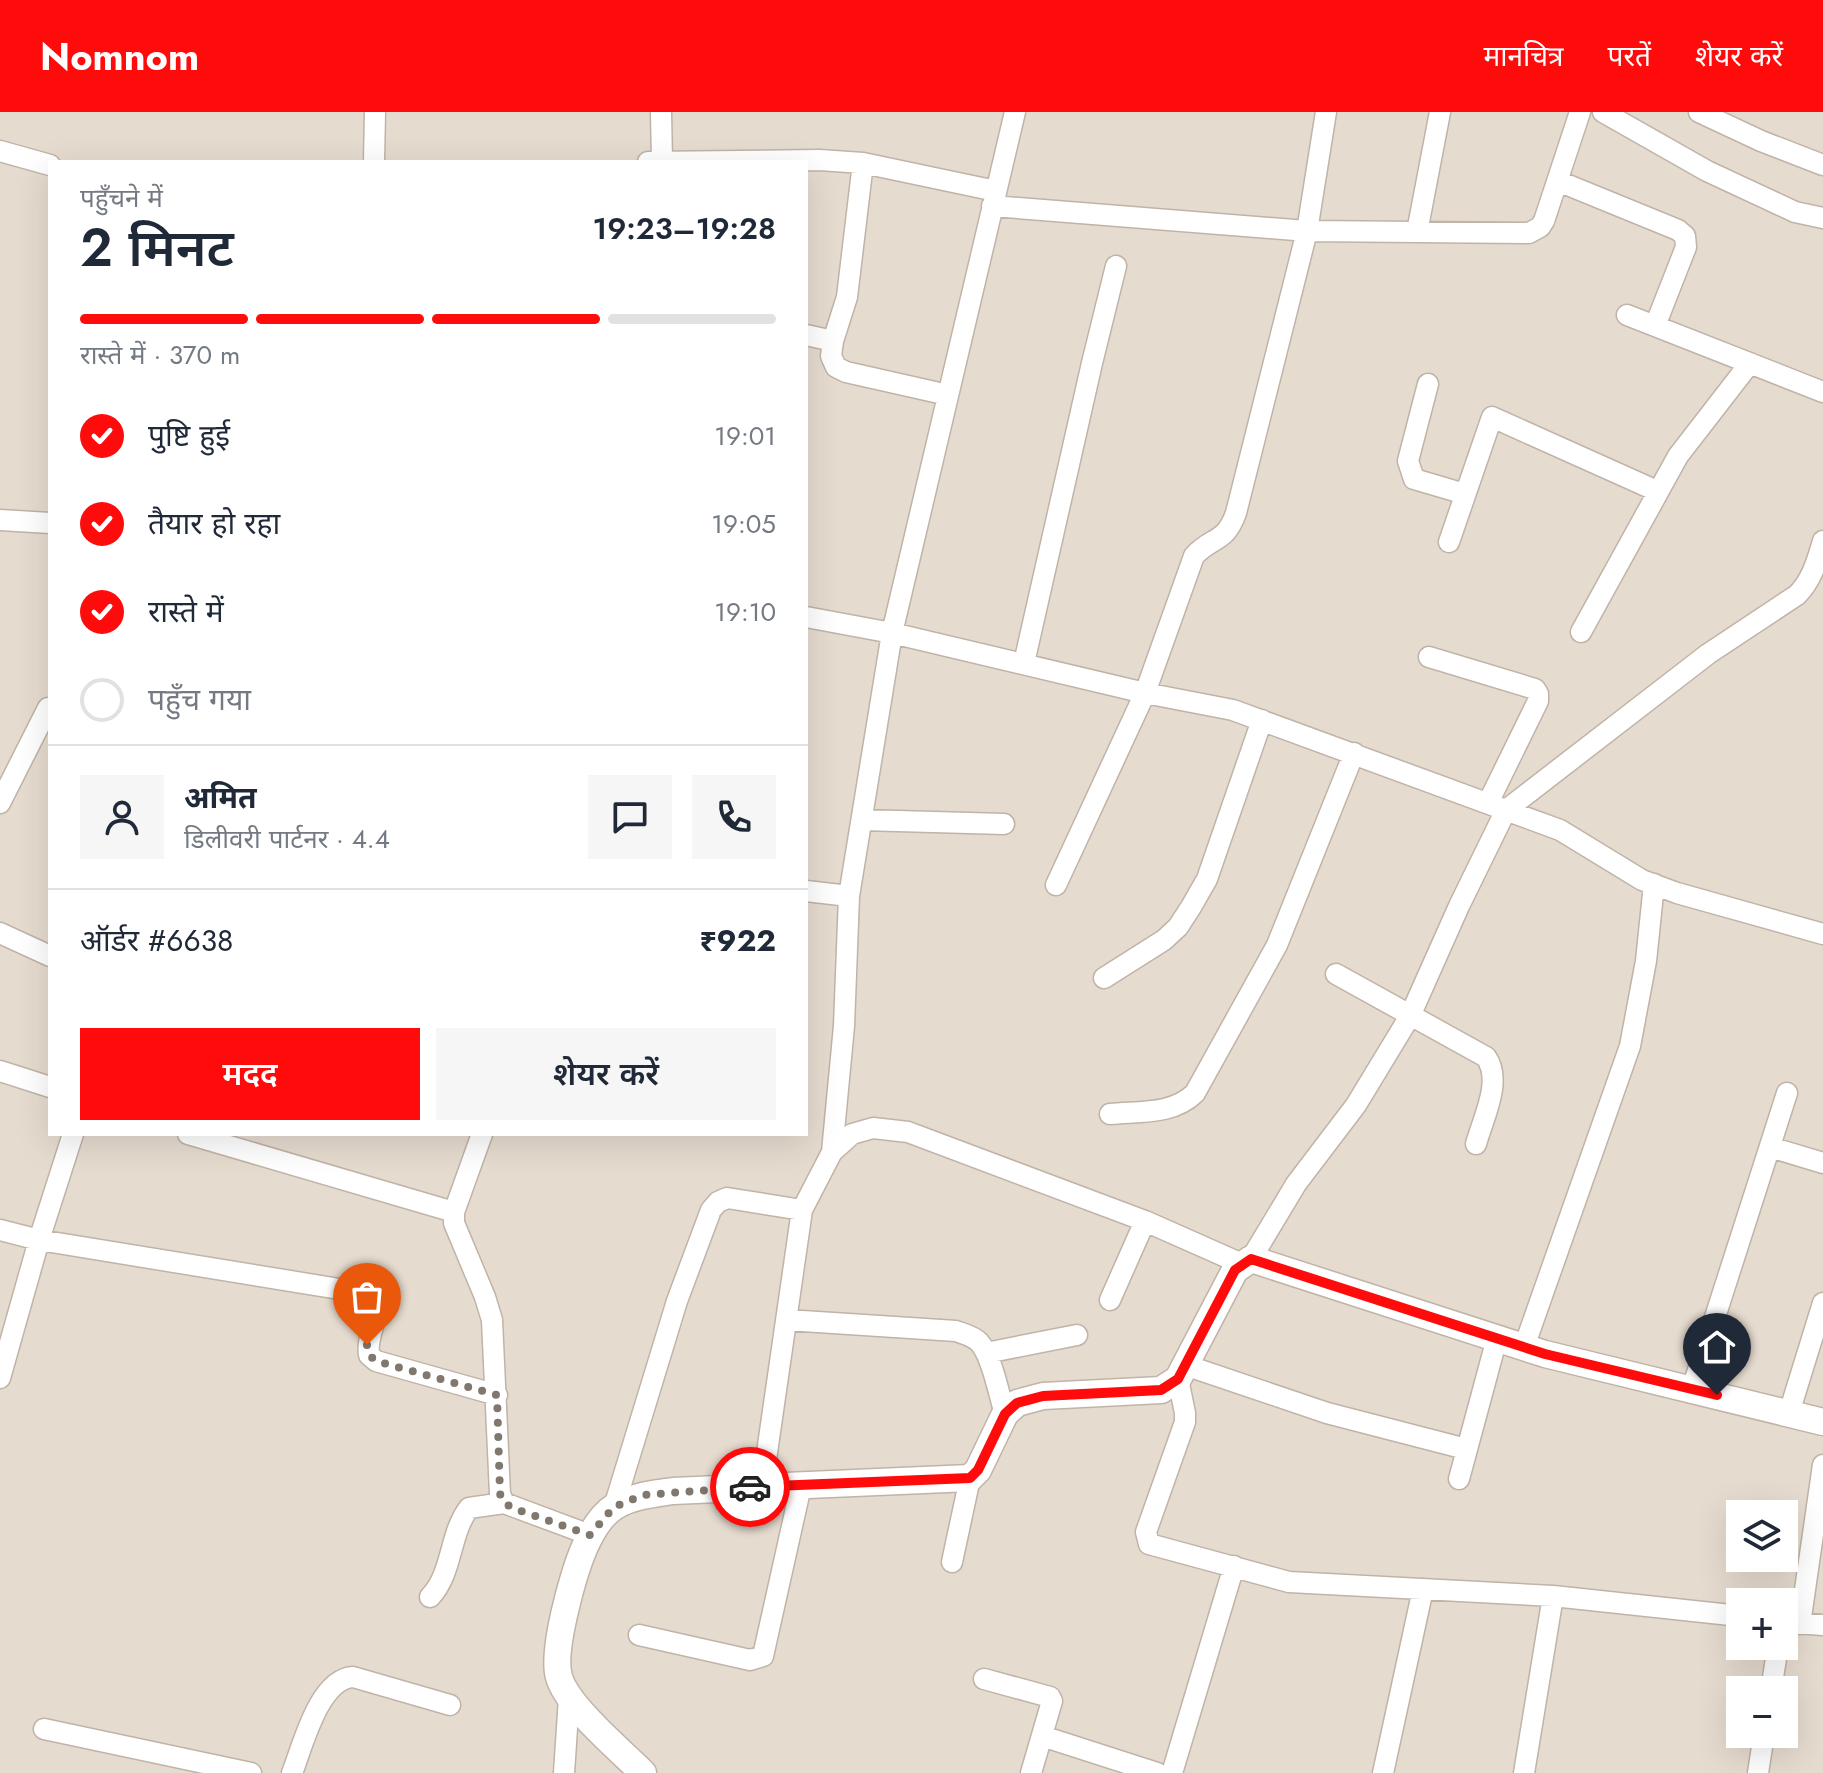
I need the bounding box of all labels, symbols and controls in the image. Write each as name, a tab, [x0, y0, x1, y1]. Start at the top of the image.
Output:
text: Nomnom	[40, 29, 199, 84]
text: मानचित्र	[1484, 36, 1564, 77]
text: परतें	[1608, 36, 1651, 77]
text: शेयर करें	[1695, 36, 1783, 77]
text: पहुँचने में	[80, 179, 163, 217]
text: 19:23–19:28	[592, 207, 776, 250]
text: 2 मिनट	[80, 210, 234, 286]
text: रास्ते में · 370 m	[80, 336, 240, 374]
icon: check	[80, 414, 124, 458]
text: पुष्टि हुई	[148, 414, 230, 457]
text: 19:01	[714, 417, 776, 455]
icon: check	[80, 502, 124, 546]
text: तैयार हो रहा	[148, 502, 280, 545]
text: 19:05	[711, 505, 776, 543]
icon: check	[80, 590, 124, 634]
text: रास्ते में	[148, 590, 224, 633]
text: 19:10	[714, 593, 776, 631]
text: पहुँच गया	[148, 678, 251, 721]
button: person	[80, 775, 164, 859]
button: chat	[588, 775, 672, 859]
button: phone	[692, 775, 776, 859]
text: अमित	[184, 776, 257, 819]
text: डिलीवरी पार्टनर · 4.4	[184, 820, 390, 858]
text: ऑर्डर #6638	[80, 919, 233, 962]
text: ₹922	[699, 919, 776, 962]
button: मदद	[80, 1028, 420, 1120]
button: शेयर करें	[436, 1028, 776, 1120]
pin	[333, 1263, 401, 1345]
icon: bag	[345, 1275, 389, 1319]
pin	[1683, 1313, 1751, 1395]
icon: home	[1695, 1325, 1739, 1369]
courier	[710, 1447, 790, 1527]
icon: car	[728, 1465, 772, 1509]
map controls	[1726, 1500, 1798, 1748]
button: layers	[1726, 1500, 1798, 1572]
button: +	[1726, 1588, 1798, 1660]
button: −	[1726, 1676, 1798, 1748]

